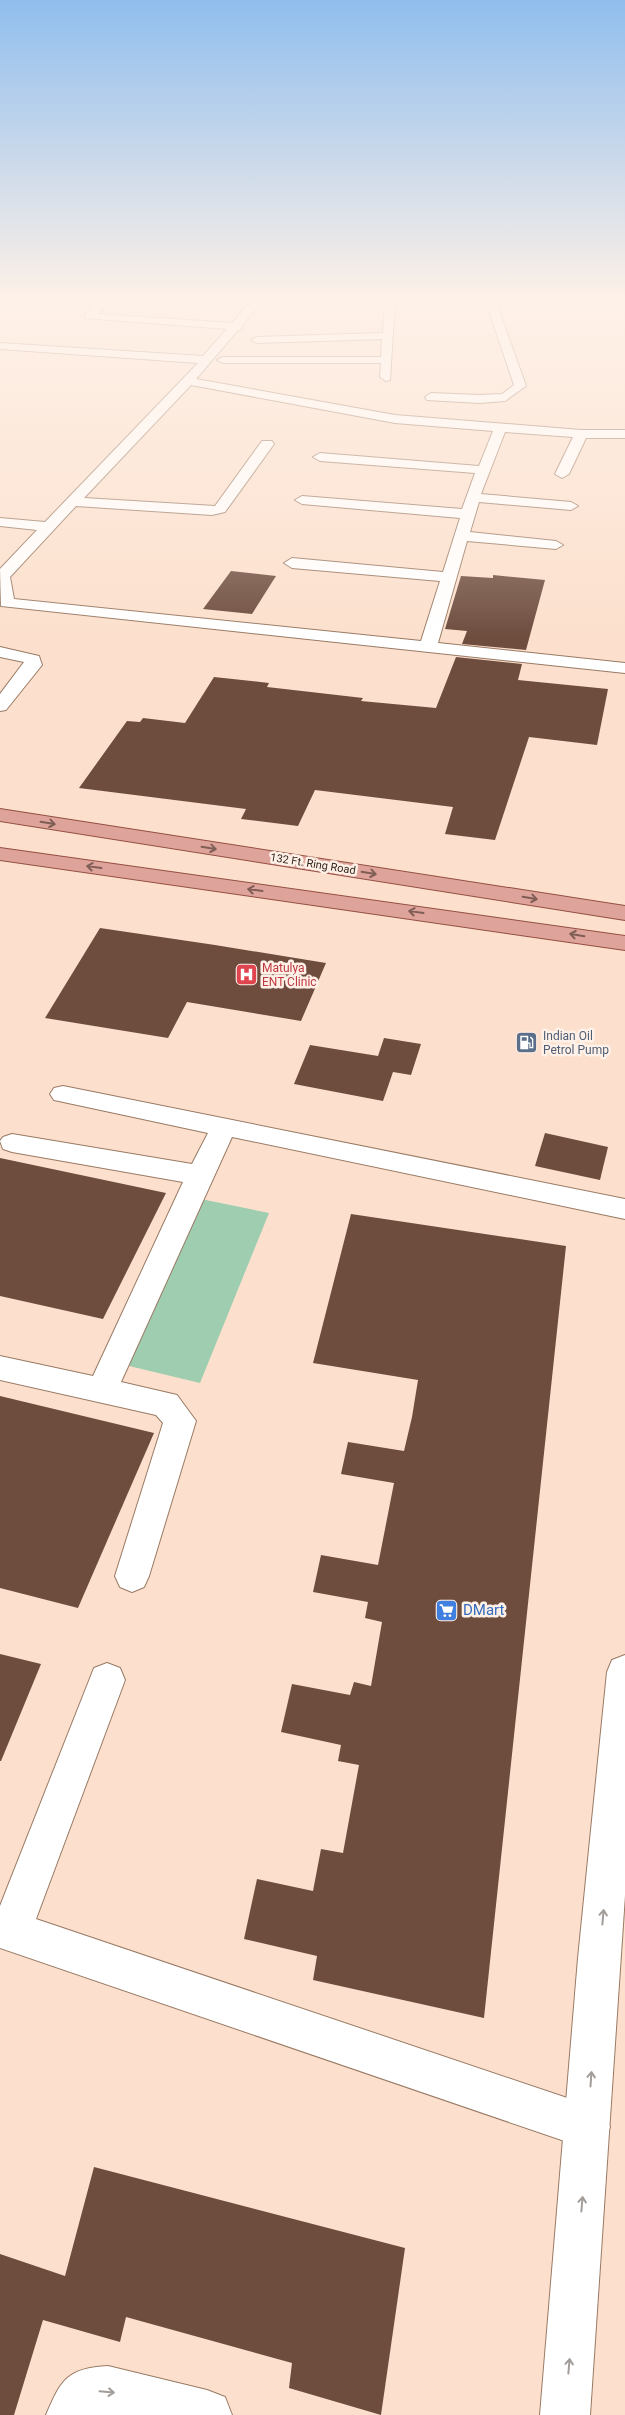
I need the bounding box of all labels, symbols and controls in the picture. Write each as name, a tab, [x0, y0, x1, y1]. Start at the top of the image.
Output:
one-way arrow	[40, 818, 56, 828]
one-way arrow	[200, 843, 216, 853]
street label: 132 Ft. Ring Road	[269, 851, 357, 877]
one-way arrow	[86, 862, 102, 872]
one-way arrow	[361, 868, 377, 878]
one-way arrow	[247, 884, 263, 894]
one-way arrow	[521, 893, 537, 903]
one-way arrow	[408, 907, 424, 917]
one-way arrow	[569, 930, 585, 940]
place label: Matulya ENT Clinic	[262, 961, 317, 989]
hospital icon: Matulya ENT Clinic	[234, 963, 258, 987]
place label: Indian Oil Petrol Pump	[543, 1029, 609, 1057]
fuel station icon: Indian Oil Petrol Pump	[515, 1031, 539, 1055]
supermarket icon: DMart	[435, 1598, 459, 1622]
place label: DMart	[463, 1601, 505, 1619]
one-way arrow	[598, 1909, 608, 1925]
one-way arrow	[587, 2071, 596, 2087]
one-way arrow	[577, 2197, 587, 2213]
one-way arrow	[564, 2359, 573, 2375]
one-way arrow	[99, 2388, 115, 2397]

